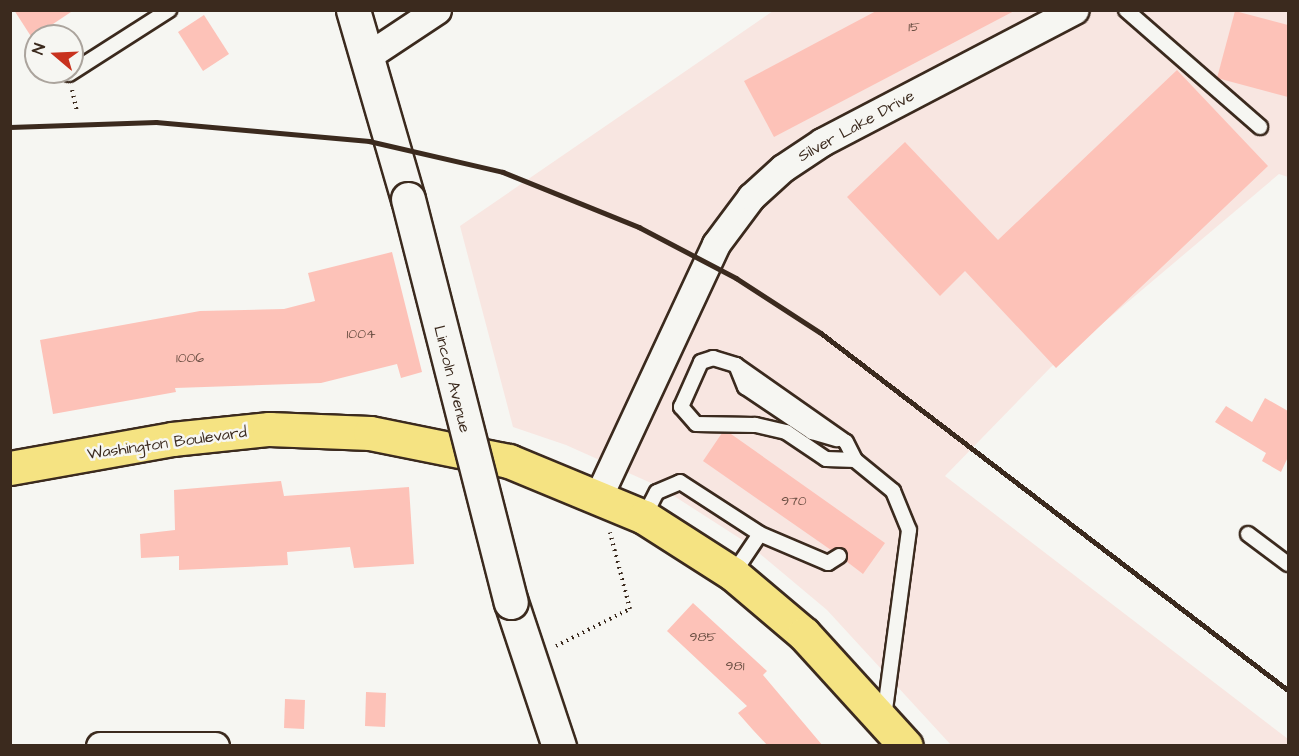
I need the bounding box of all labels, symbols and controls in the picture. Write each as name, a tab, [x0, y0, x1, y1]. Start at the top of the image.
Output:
house number: 15	[908, 19, 920, 35]
north arrow	[24, 24, 84, 84]
text: N	[27, 40, 51, 57]
street label: Silver Lake Drive	[794, 86, 918, 166]
street label: Lincoln Avenue	[429, 324, 475, 434]
house number: 1004	[347, 326, 375, 342]
house number: 1006	[176, 350, 204, 366]
street label: Washington Boulevard	[86, 422, 248, 464]
house number: 970	[781, 493, 807, 509]
house number: 985	[690, 629, 716, 645]
house number: 981	[726, 658, 744, 674]

